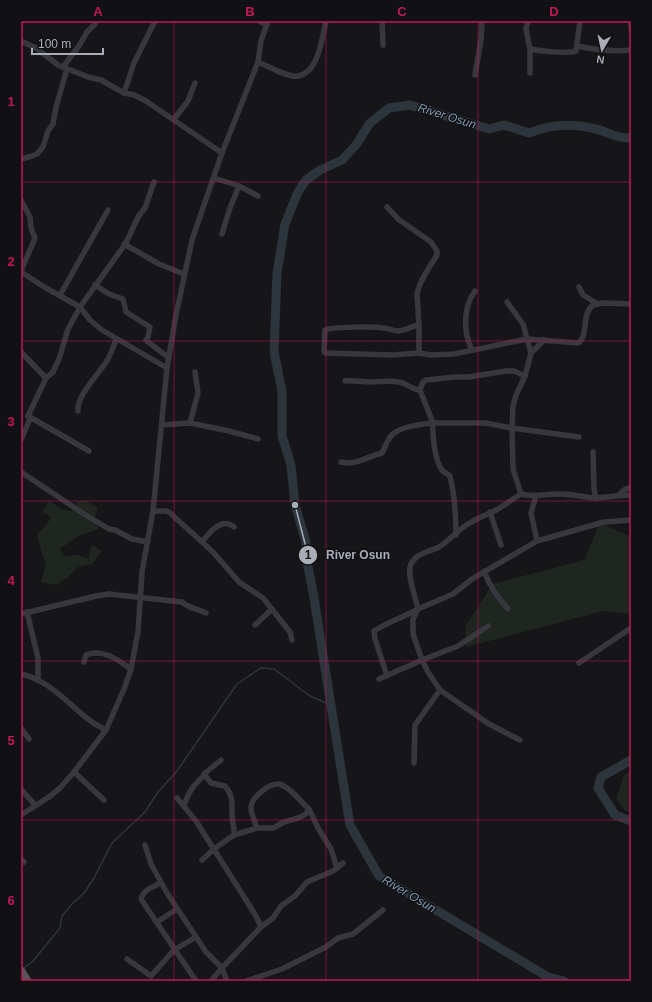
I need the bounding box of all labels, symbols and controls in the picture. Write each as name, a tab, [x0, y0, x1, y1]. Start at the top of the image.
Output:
text: A	[93, 4, 103, 19]
text: B	[245, 4, 255, 19]
text: C	[397, 4, 407, 19]
text: D	[549, 4, 559, 19]
scale bar	[32, 30, 103, 56]
north arrow	[582, 30, 622, 70]
text: 100 m	[38, 37, 71, 51]
text: N	[596, 53, 605, 66]
text: 1	[7, 94, 15, 109]
water label: River Osun	[416, 101, 478, 132]
text: 2	[7, 254, 15, 269]
text: 3	[7, 414, 15, 429]
callout: River Osun	[298, 543, 398, 567]
text: 1	[305, 548, 312, 562]
text: River Osun	[326, 548, 390, 562]
text: 4	[7, 573, 15, 588]
text: 5	[7, 733, 15, 748]
water label: River Osun	[380, 873, 439, 916]
text: 6	[7, 893, 15, 908]

